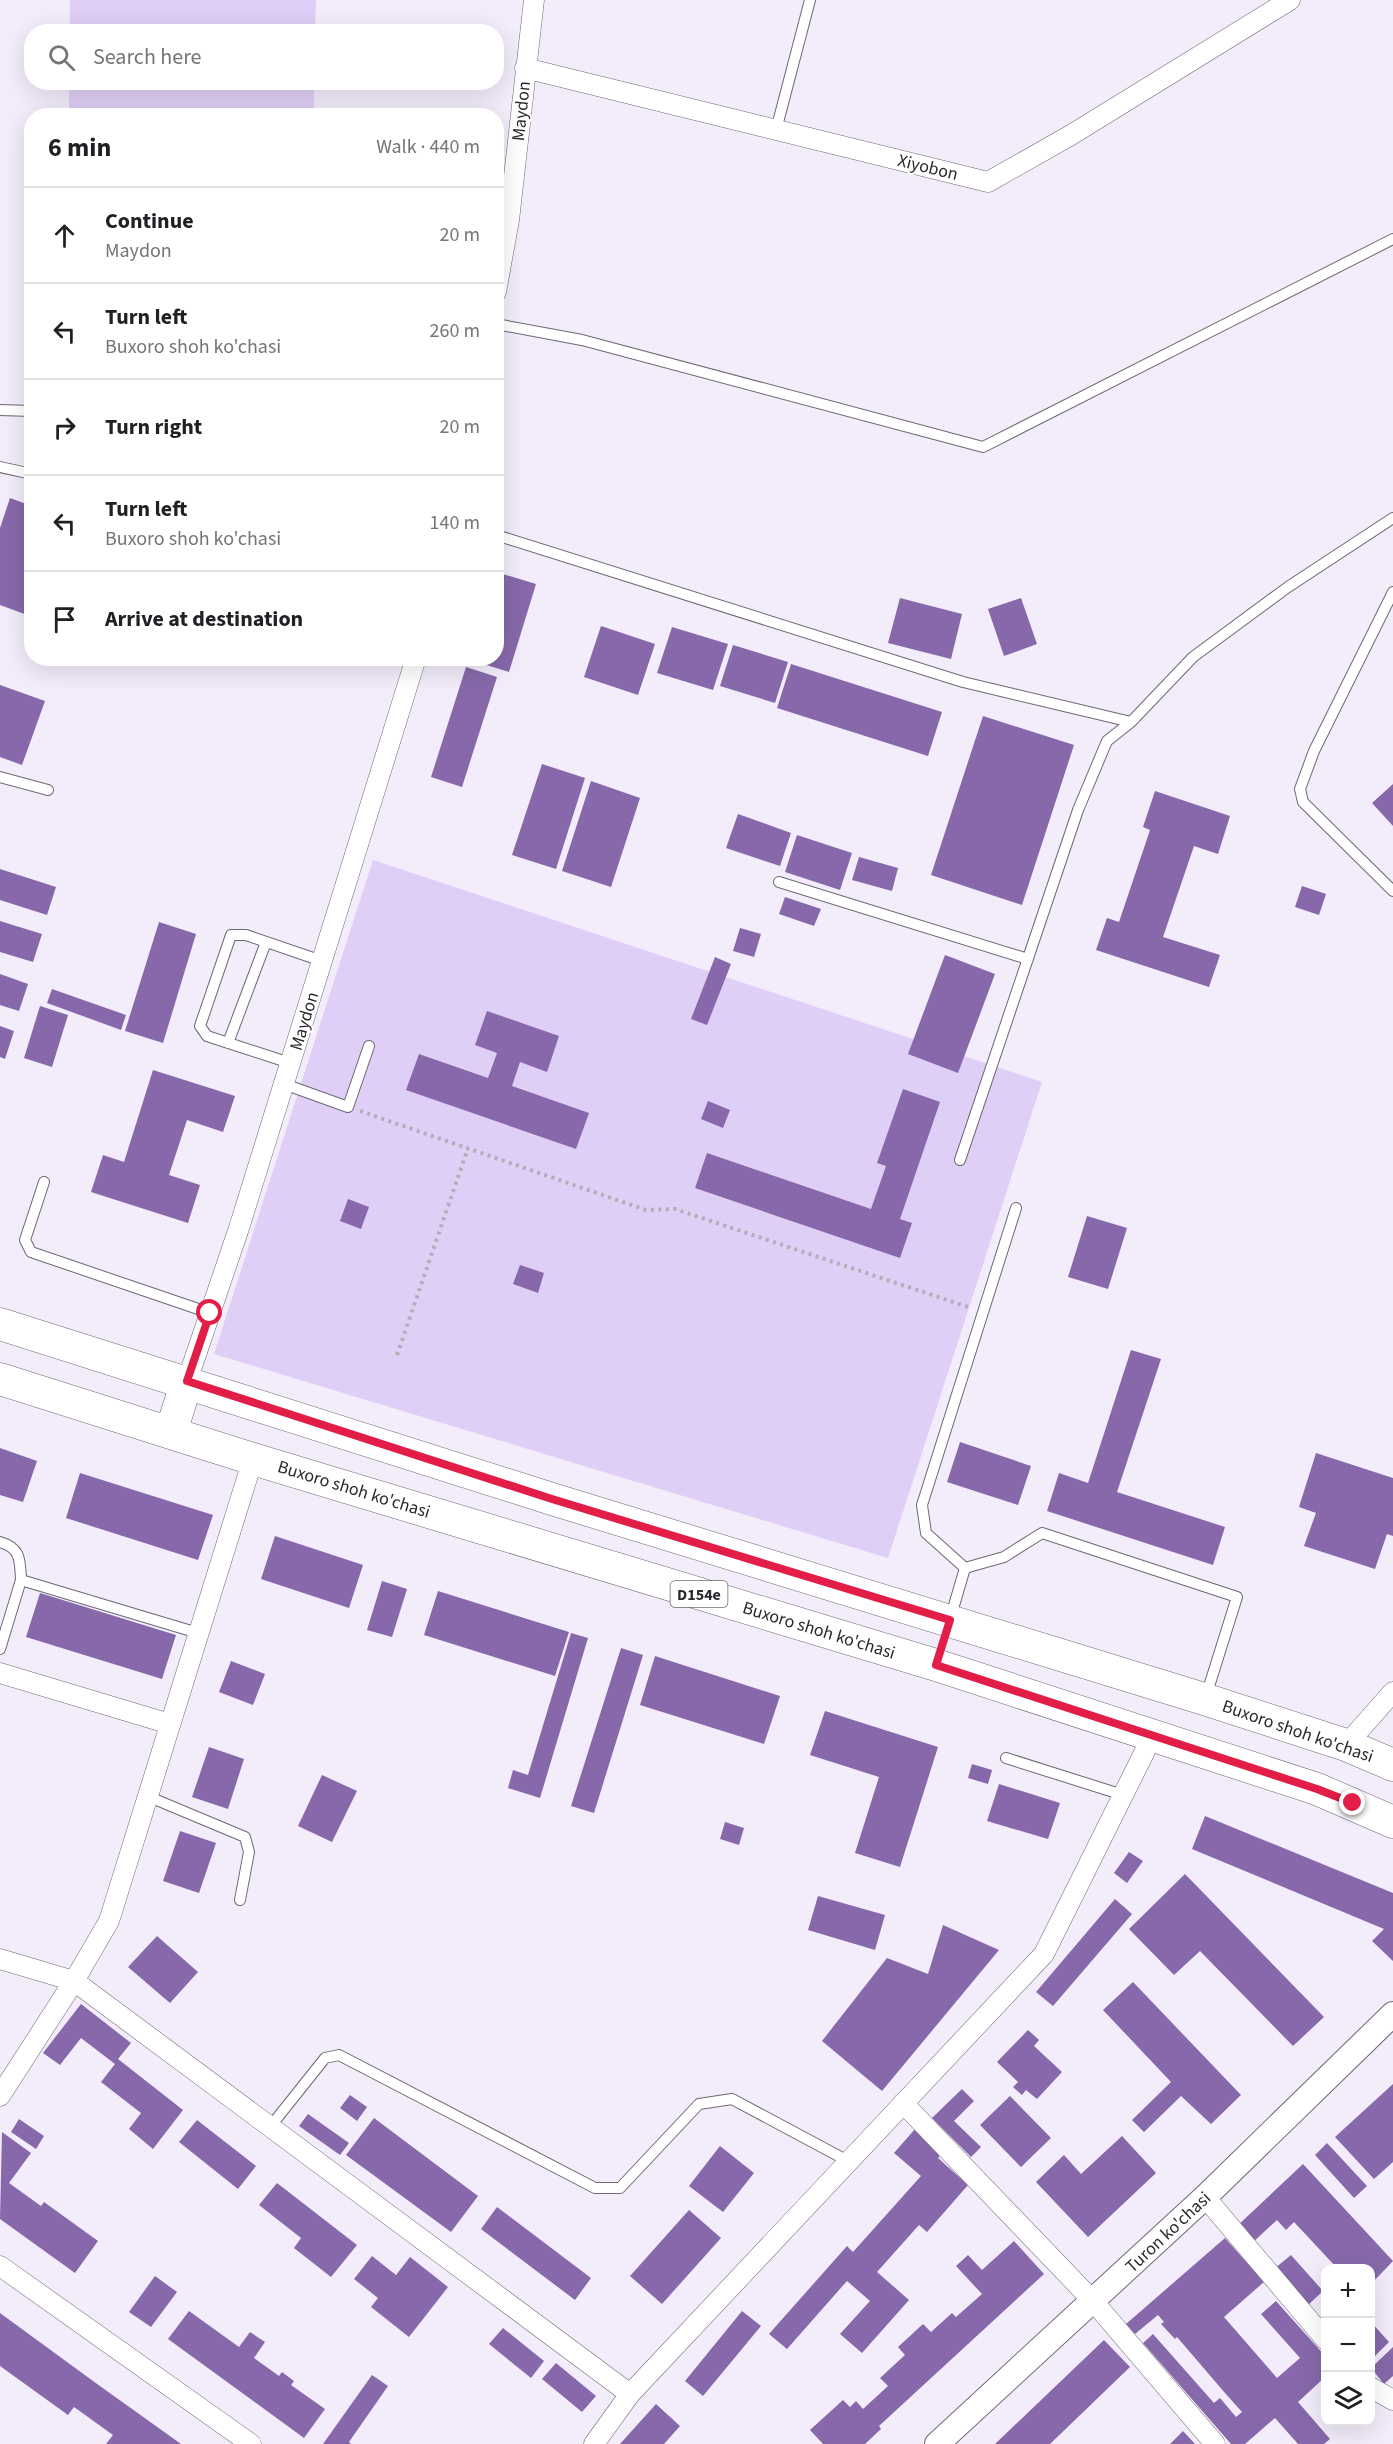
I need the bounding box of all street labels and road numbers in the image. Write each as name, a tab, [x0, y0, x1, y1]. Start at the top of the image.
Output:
street label: Maydon	[506, 80, 537, 142]
street label: Xiyobon	[895, 148, 961, 187]
street label: Maydon	[284, 989, 325, 1054]
street label: Buxoro shoh ko'chasi	[274, 1454, 433, 1525]
road number: D154e	[670, 1581, 728, 1607]
street label: Buxoro shoh ko'chasi	[739, 1595, 898, 1666]
street label: Buxoro shoh ko'chasi	[1219, 1694, 1377, 1769]
street label: Turon ko'chasi	[1120, 2186, 1217, 2279]

